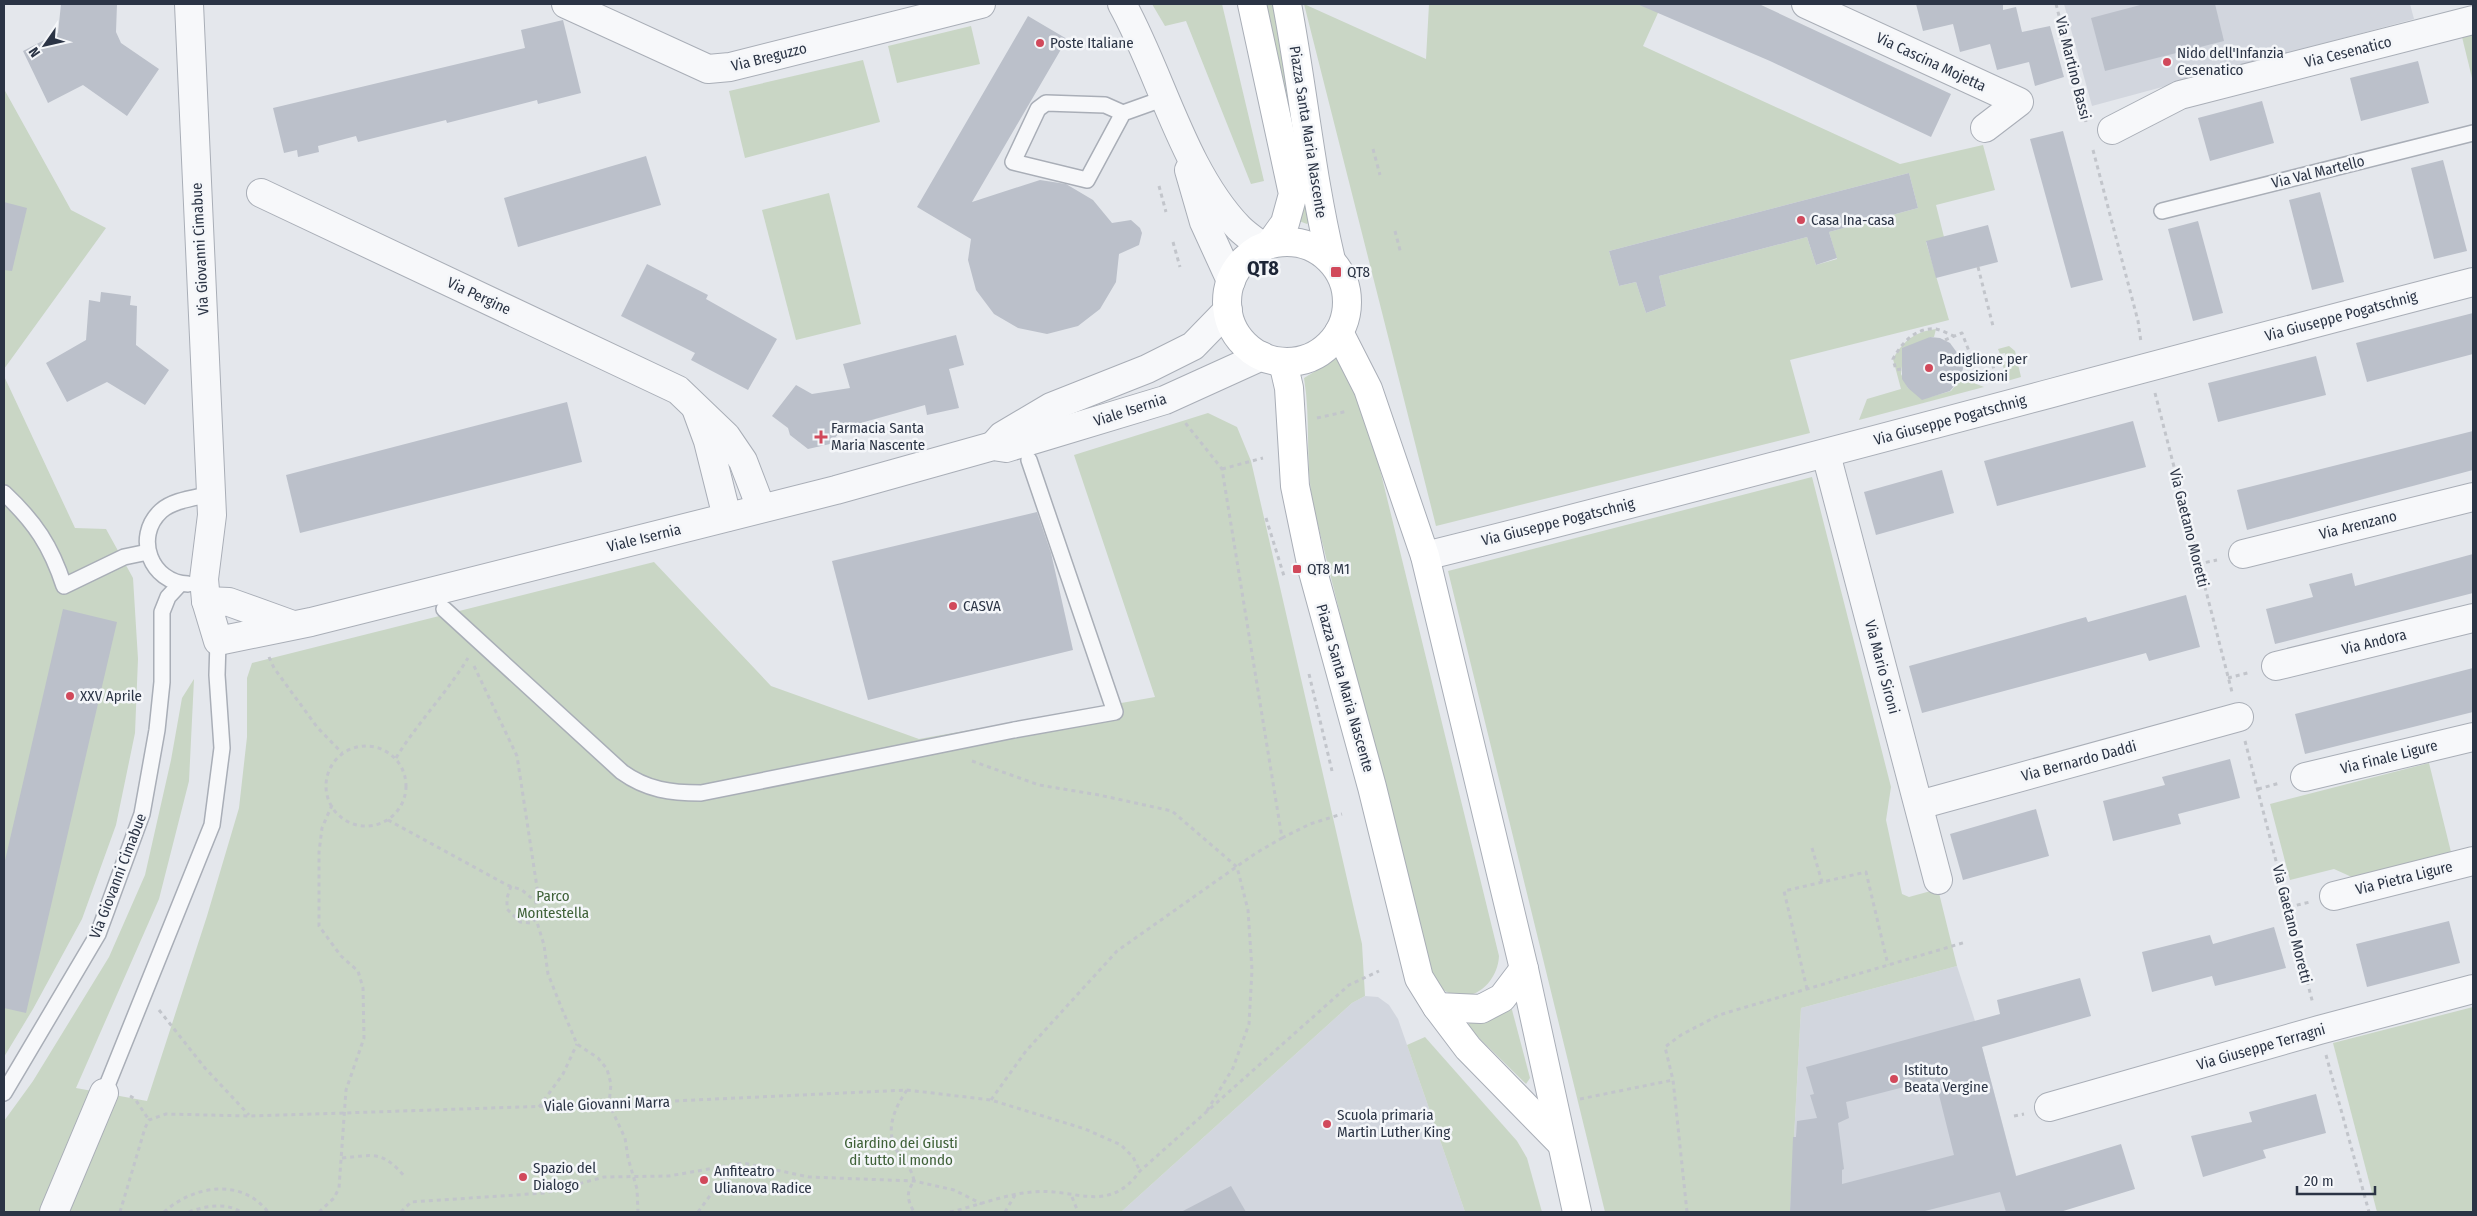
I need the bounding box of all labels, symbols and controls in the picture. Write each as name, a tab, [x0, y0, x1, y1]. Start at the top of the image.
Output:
street label: Via Martino Bassi	[2052, 15, 2094, 121]
north arrow	[20, 20, 70, 70]
street label: Via Cascina Mojetta	[1873, 29, 1989, 95]
street label: Via Cesenatico	[2303, 33, 2393, 71]
place label: Poste Italiane	[1050, 34, 1134, 52]
marker: Poste Italiane	[1034, 37, 1046, 49]
street label: Via Breguzzo	[729, 39, 809, 75]
text: N	[25, 44, 44, 60]
place label: Nido dell'Infanzia Cesenatico	[2177, 44, 2284, 79]
street label: Piazza Santa Maria Nascente	[1285, 45, 1331, 219]
marker: Nido dell'Infanzia Cesenatico	[2161, 56, 2173, 68]
street label: Via Val Martello	[2270, 152, 2366, 192]
street label: Via Giovanni Cimabue	[188, 182, 212, 316]
place label: Casa Ina-casa	[1811, 211, 1895, 229]
marker: Casa Ina-casa	[1795, 214, 1807, 226]
district label: QT8	[1247, 256, 1279, 280]
place label: QT8	[1347, 263, 1370, 281]
marker: QT8	[1329, 265, 1343, 279]
street label: Via Pergine	[444, 273, 514, 319]
street label: Via Giuseppe Pogatschnig	[2263, 287, 2419, 345]
place label: Padiglione per esposizioni	[1939, 350, 2028, 385]
marker: Padiglione per esposizioni	[1923, 362, 1935, 374]
street label: Viale Isernia	[1091, 390, 1169, 430]
street label: Via Giuseppe Pogatschnig	[1872, 391, 2028, 449]
place label: Farmacia Santa Maria Nascente	[831, 419, 925, 454]
marker: Farmacia Santa Maria Nascente	[815, 431, 827, 443]
street label: Via Gaetano Moretti	[2166, 467, 2212, 589]
street label: Via Giuseppe Pogatschnig	[1480, 494, 1636, 550]
street label: Via Arenzano	[2317, 507, 2399, 543]
street label: Viale Isernia	[605, 520, 683, 556]
place label: QT8 M1	[1307, 560, 1350, 578]
marker: QT8 M1	[1291, 563, 1303, 575]
place label: CASVA	[963, 597, 1001, 615]
marker: CASVA	[947, 600, 959, 612]
street label: Piazza Santa Maria Nascente	[1312, 602, 1378, 774]
street label: Via Mario Sironi	[1861, 618, 1903, 716]
street label: Via Andora	[2340, 625, 2408, 659]
place label: XXV Aprile	[80, 687, 142, 705]
marker: XXV Aprile	[64, 690, 76, 702]
street label: Via Finale Ligure	[2339, 736, 2439, 778]
street label: Via Bernardo Daddi	[2019, 737, 2139, 785]
street label: Via Giovanni Cimabue	[86, 811, 150, 941]
street label: Via Pietra Ligure	[2354, 857, 2454, 899]
street label: Via Gaetano Moretti	[2269, 863, 2315, 985]
park label: Parco Montestella	[517, 887, 589, 922]
street label: Via Giuseppe Terragni	[2195, 1020, 2327, 1074]
place label: Istituto Beata Vergine	[1904, 1061, 1988, 1096]
marker: Istituto Beata Vergine	[1888, 1073, 1900, 1085]
street label: Viale Giovanni Marra	[544, 1093, 670, 1115]
place label: Scuola primaria Martin Luther King	[1337, 1106, 1450, 1141]
marker: Scuola primaria Martin Luther King	[1321, 1118, 1333, 1130]
park label: Giardino dei Giusti di tutto il mondo	[844, 1134, 958, 1169]
place label: Spazio del Dialogo	[533, 1159, 596, 1194]
place label: Anfiteatro Ulianova Radice	[714, 1162, 812, 1197]
scale bar	[2297, 1164, 2374, 1196]
marker: Spazio del Dialogo	[517, 1171, 529, 1183]
text: 20 m	[2304, 1172, 2334, 1190]
marker: Anfiteatro Ulianova Radice	[698, 1174, 710, 1186]

